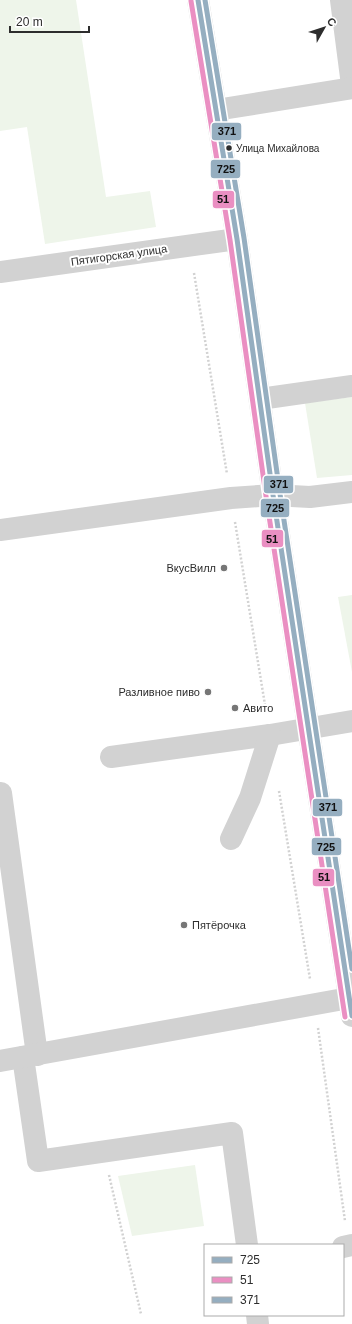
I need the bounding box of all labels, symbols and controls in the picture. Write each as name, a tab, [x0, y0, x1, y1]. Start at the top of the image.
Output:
scale bar	[10, 8, 89, 34]
north arrow	[304, 8, 344, 48]
text: 20 m	[16, 15, 43, 29]
text: С	[325, 15, 339, 29]
line badge: 371	[211, 122, 242, 141]
text: 371	[218, 125, 236, 137]
marker: Улица Михайлова	[224, 143, 234, 153]
place label: Улица Михайлова	[236, 143, 320, 154]
line badge: 725	[210, 159, 241, 179]
text: 725	[217, 163, 235, 175]
line badge: 51	[212, 190, 235, 209]
text: 51	[217, 193, 229, 205]
street label: Пятигорская улица	[70, 242, 169, 268]
line badge: 371	[263, 475, 294, 494]
text: 371	[270, 478, 288, 490]
line badge: 725	[260, 498, 290, 518]
text: 725	[266, 502, 284, 514]
line badge: 51	[261, 529, 284, 548]
text: 51	[266, 533, 278, 545]
place label: ВкусВилл	[167, 562, 216, 574]
marker: ВкусВилл	[219, 563, 229, 573]
place label: Разливное пиво	[118, 686, 200, 698]
marker: Разливное пиво	[203, 687, 213, 697]
place label: Авито	[243, 702, 273, 714]
marker: Авито	[230, 703, 240, 713]
line badge: 371	[312, 798, 343, 817]
text: 371	[319, 801, 337, 813]
line badge: 725	[311, 837, 342, 856]
text: 725	[317, 841, 335, 853]
line badge: 51	[312, 868, 335, 887]
text: 51	[318, 871, 330, 883]
place label: Пятёрочка	[192, 919, 247, 931]
marker: Пятёрочка	[179, 920, 189, 930]
legend	[204, 1244, 344, 1316]
text: 725	[240, 1253, 260, 1267]
text: 51	[240, 1273, 254, 1287]
text: 371	[240, 1293, 260, 1307]

